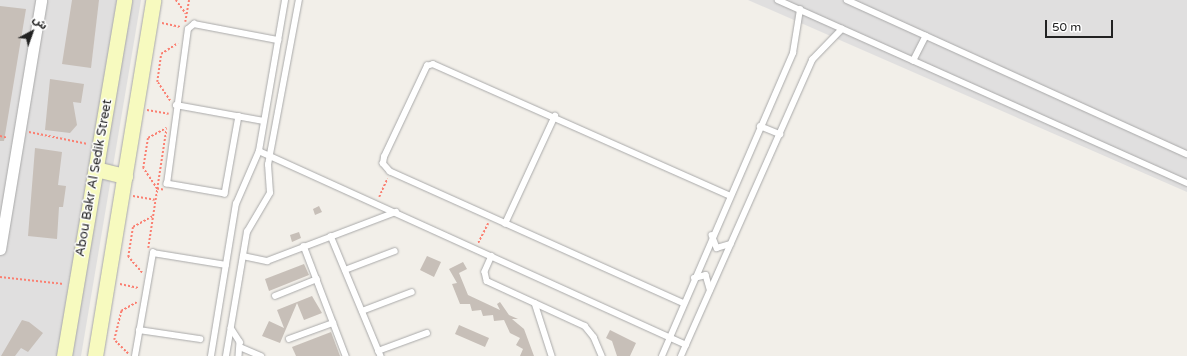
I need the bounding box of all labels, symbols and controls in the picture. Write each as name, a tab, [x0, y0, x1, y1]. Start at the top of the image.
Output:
north arrow	[12, 12, 52, 52]
scale bar	[1047, 12, 1115, 38]
text: ش	[30, 13, 50, 32]
text: 50 m	[1052, 20, 1081, 34]
street label: Abou Bakr Al Sedik Street	[72, 98, 116, 258]

